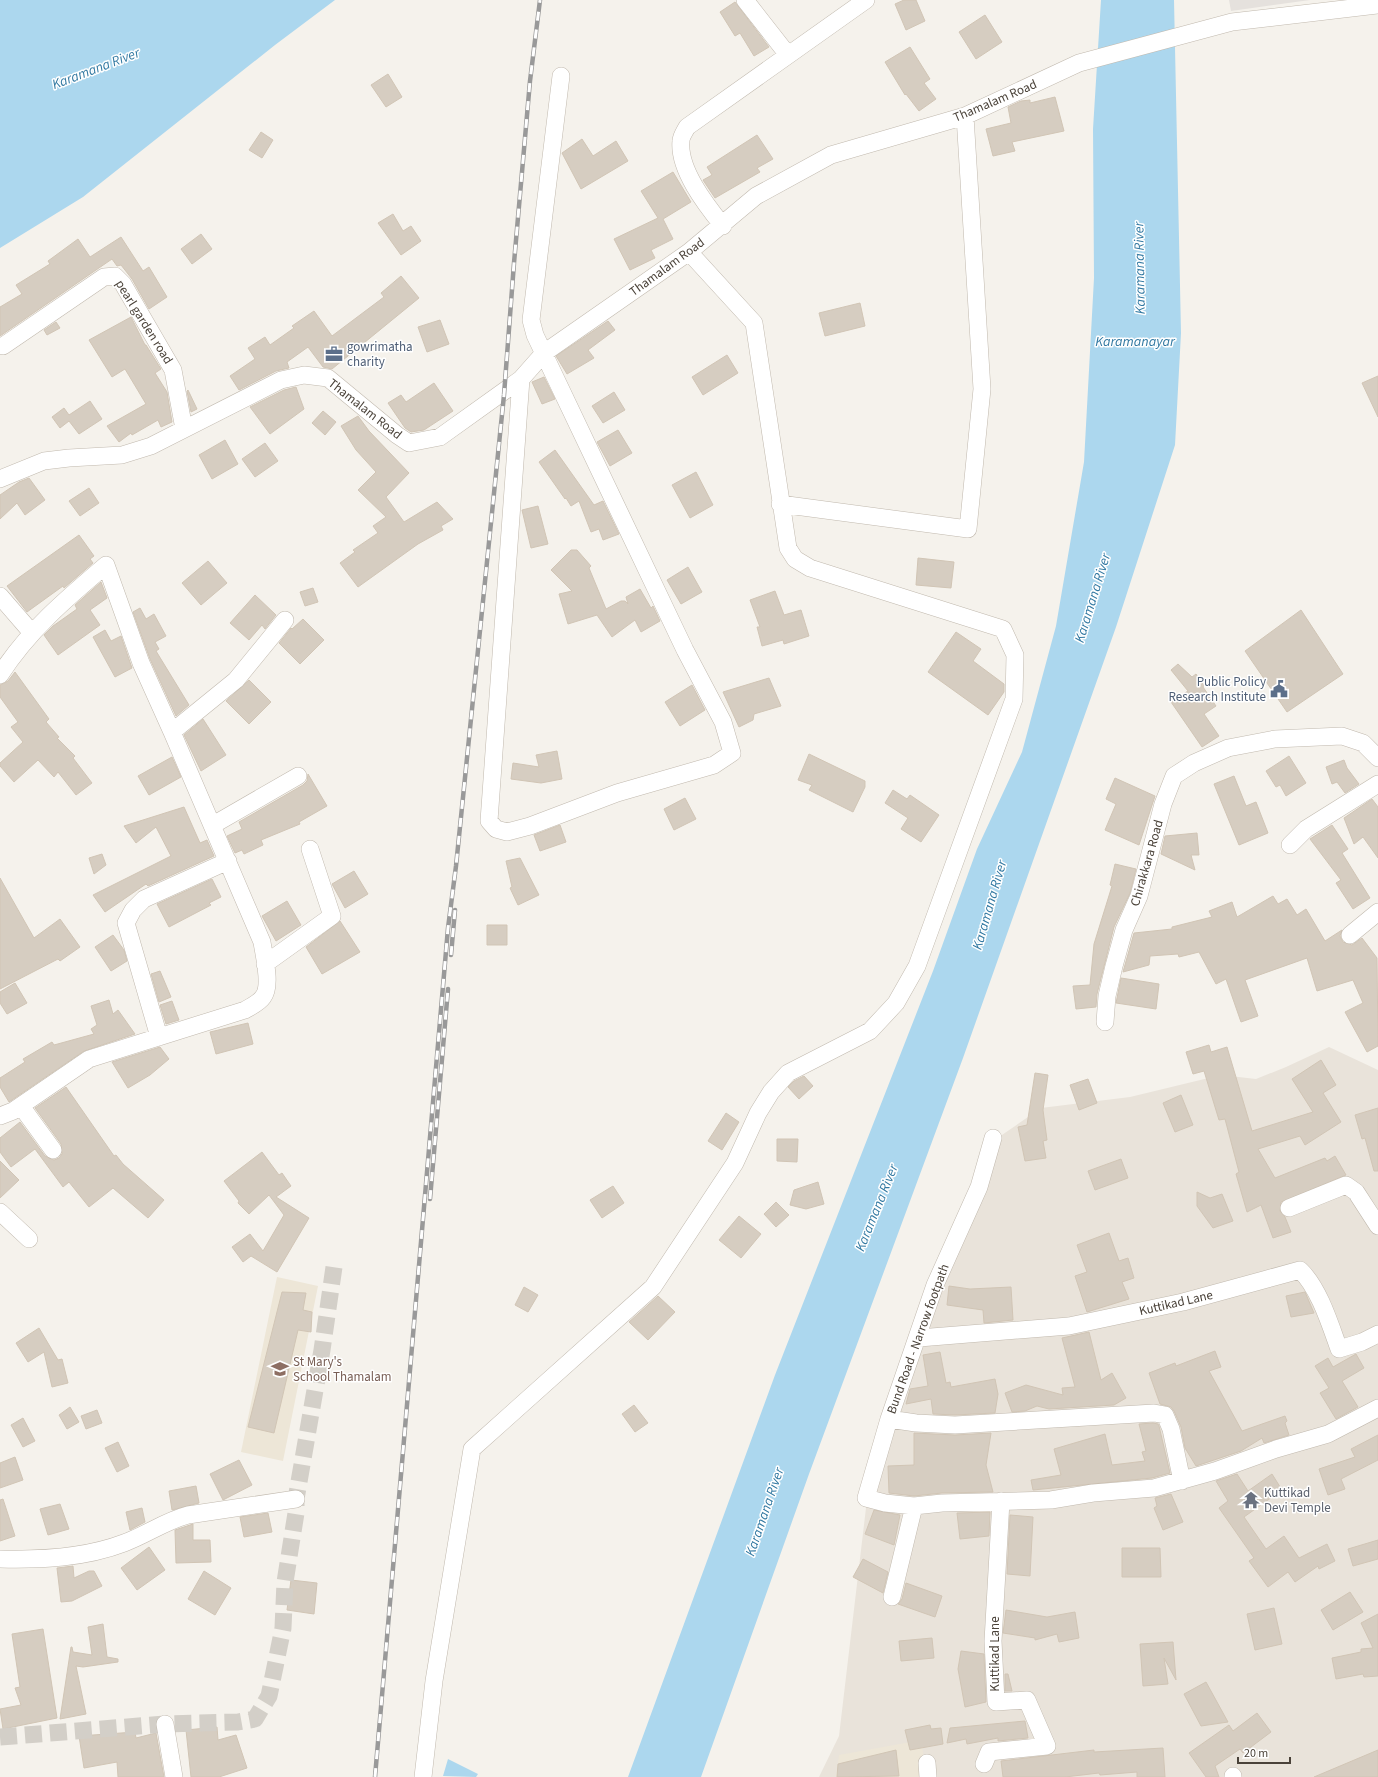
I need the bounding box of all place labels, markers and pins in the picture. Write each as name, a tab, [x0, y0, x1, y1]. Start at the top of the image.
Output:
place label: gowrimatha charity	[347, 338, 413, 371]
office icon: gowrimatha charity	[324, 344, 344, 364]
place label: Public Policy Research Institute	[1169, 673, 1266, 706]
public building icon: Public Policy Research Institute	[1269, 679, 1289, 699]
place label: St Mary's School Thamalam	[293, 1353, 392, 1386]
school or university icon: St Mary's School Thamalam	[270, 1359, 290, 1379]
place label: Kuttikad Devi Temple	[1264, 1484, 1331, 1517]
temple icon: Kuttikad Devi Temple	[1241, 1490, 1261, 1510]

